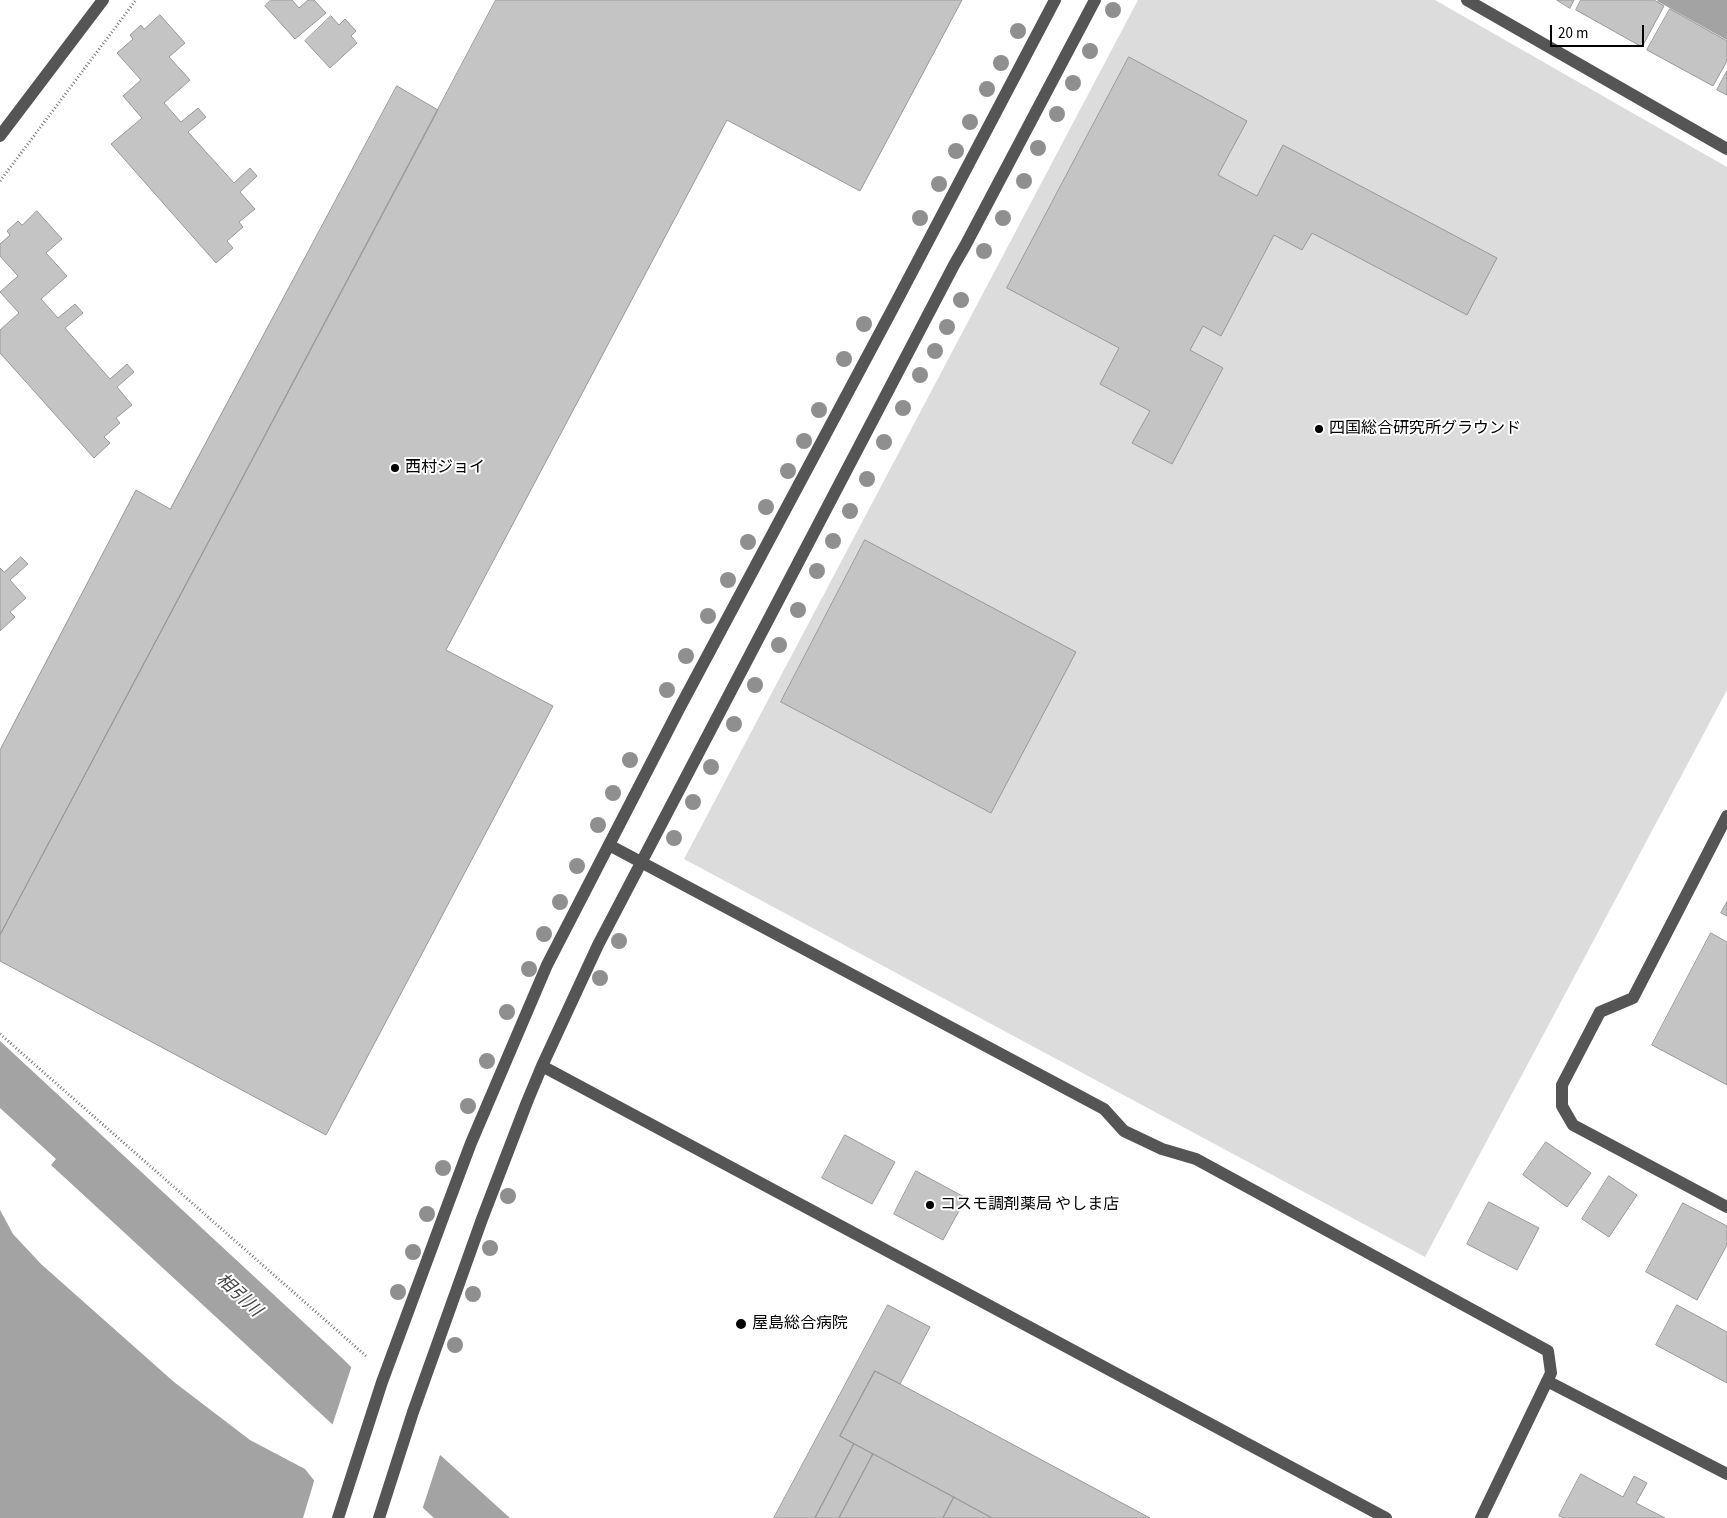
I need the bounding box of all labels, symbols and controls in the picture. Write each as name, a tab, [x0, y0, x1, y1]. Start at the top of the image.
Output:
scale bar	[1552, 15, 1646, 47]
text: 20 m	[1558, 23, 1588, 44]
place label: 四国総合研究所グラウンド	[1329, 419, 1521, 439]
marker: 四国総合研究所グラウンド	[1313, 423, 1325, 435]
place label: 西村ジョイ	[405, 458, 485, 478]
marker: 西村ジョイ	[389, 462, 401, 474]
place label: コスモ調剤薬局 やしま店	[940, 1195, 1119, 1215]
marker: コスモ調剤薬局 やしま店	[924, 1199, 936, 1211]
water label: 相引川	[211, 1270, 265, 1322]
place label: 屋島総合病院	[752, 1314, 848, 1334]
marker: 屋島総合病院	[734, 1317, 748, 1331]

